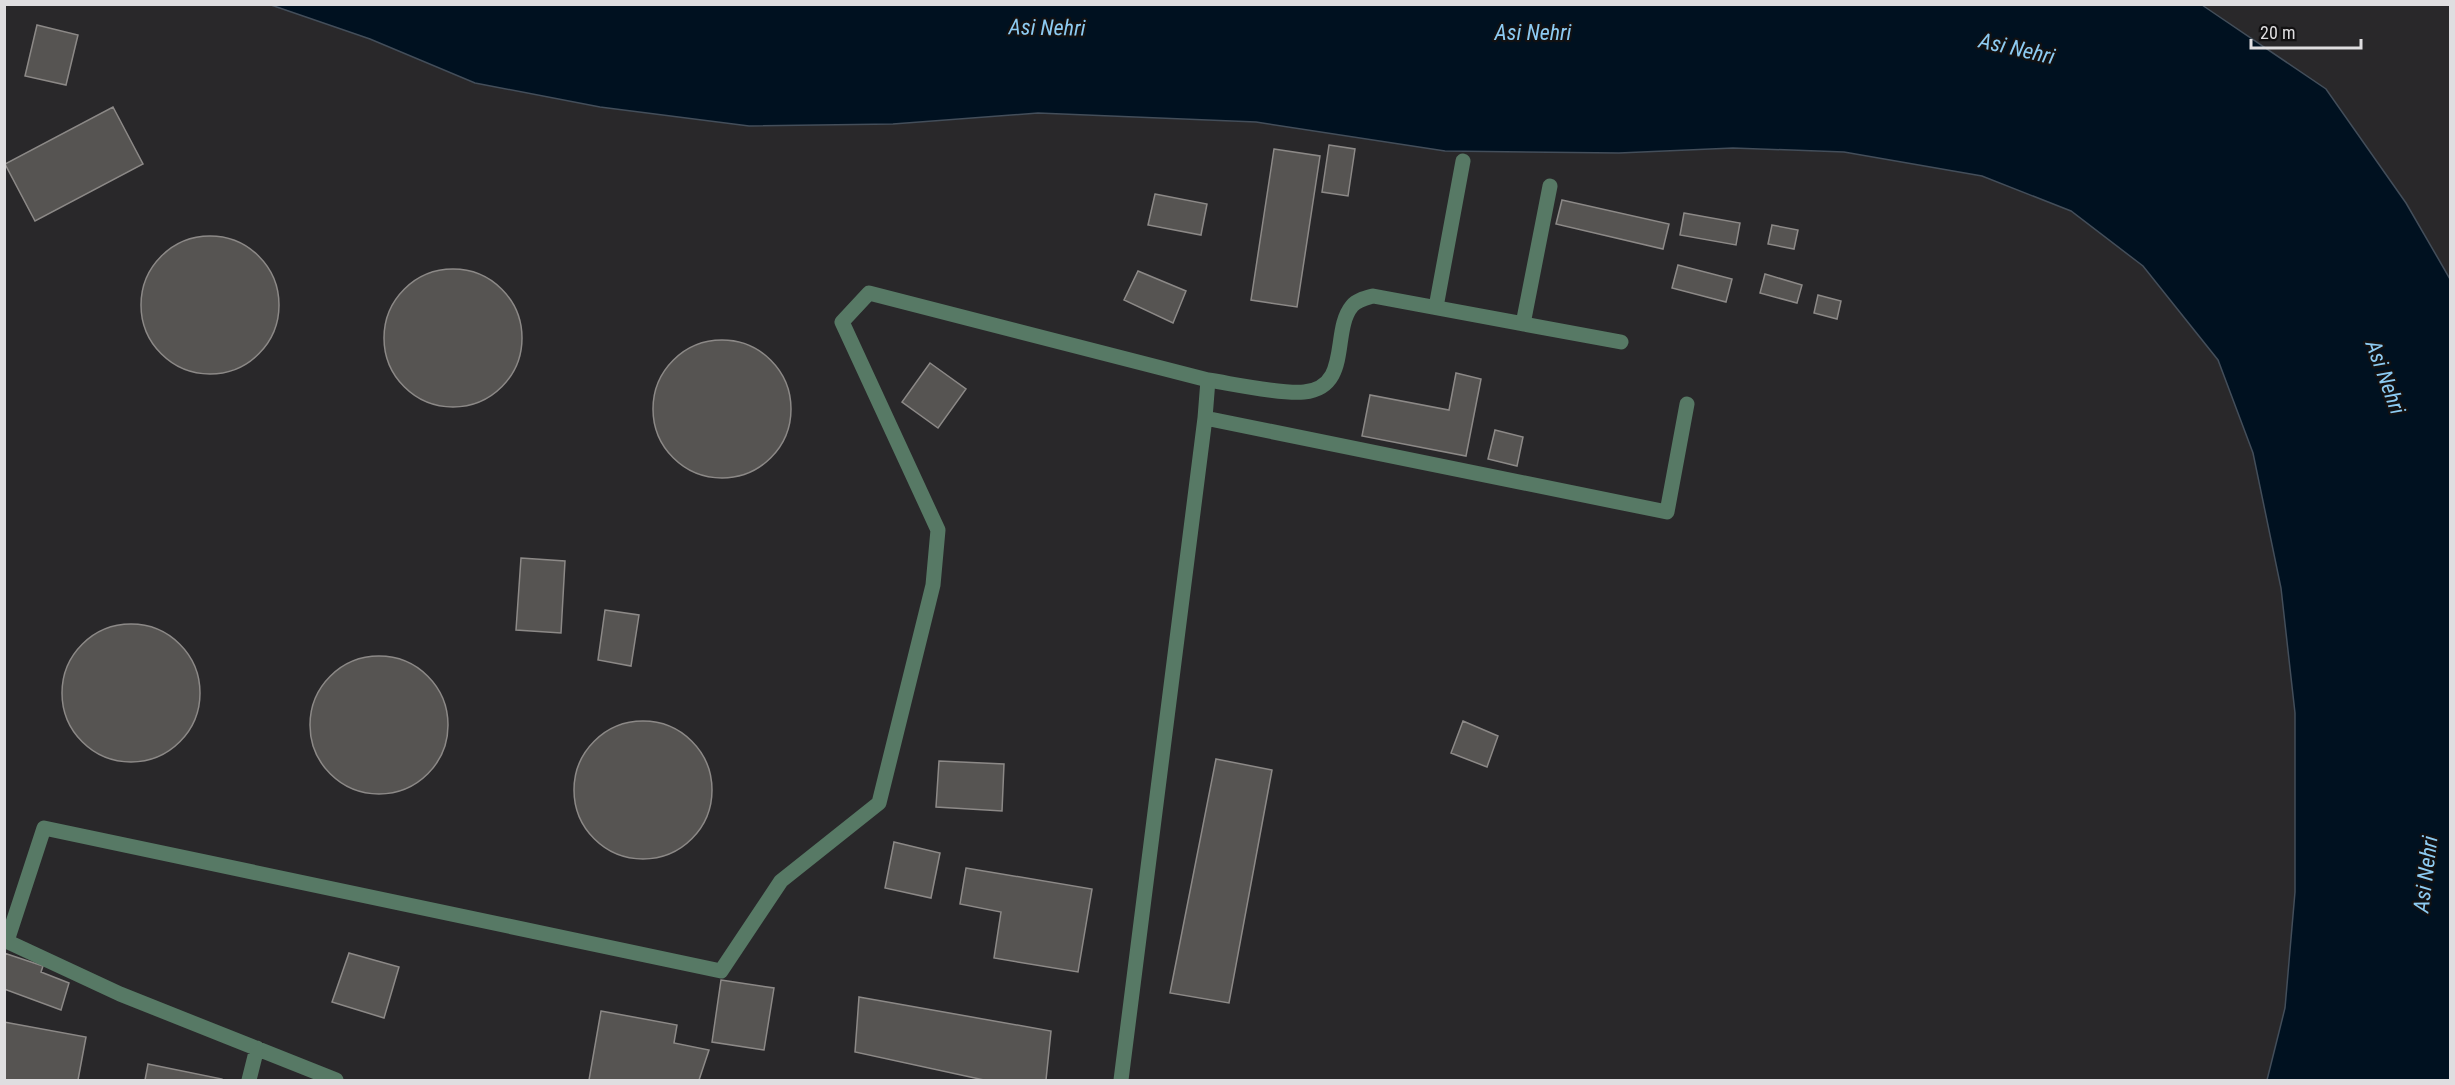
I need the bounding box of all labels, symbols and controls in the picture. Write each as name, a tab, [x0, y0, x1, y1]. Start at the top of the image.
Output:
scale bar	[2251, 12, 2360, 50]
water label: Asi Nehri	[1007, 14, 1086, 41]
water label: Asi Nehri	[1494, 20, 1572, 45]
text: 20 m	[2260, 22, 2295, 43]
water label: Asi Nehri	[1976, 27, 2057, 69]
water label: Asi Nehri	[2360, 336, 2410, 418]
water label: Asi Nehri	[2408, 834, 2443, 915]

